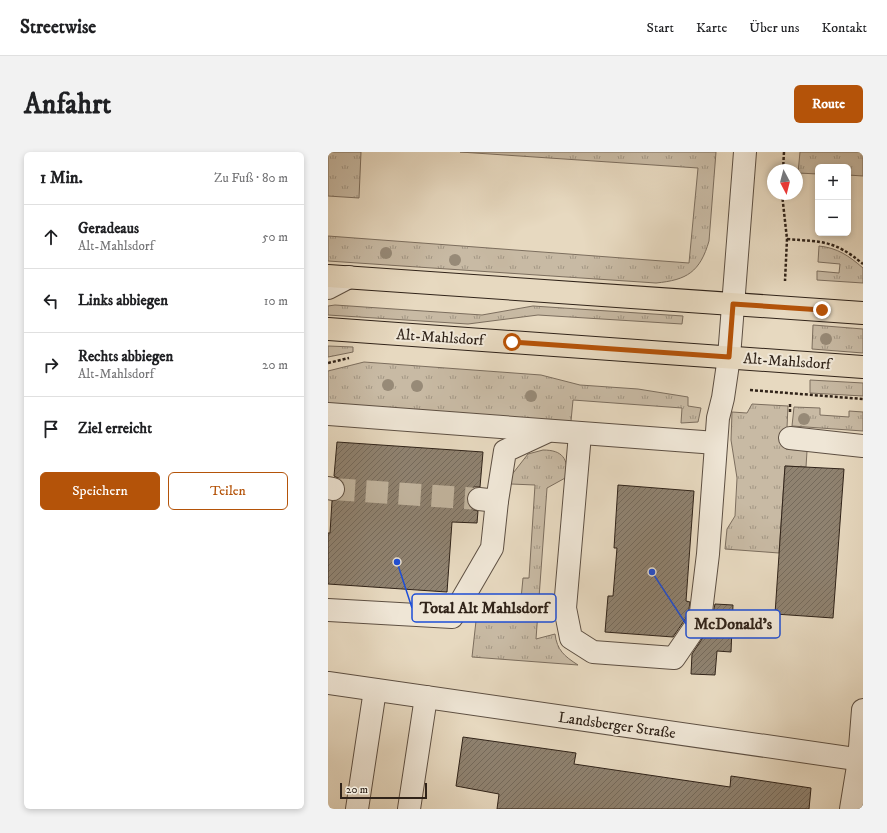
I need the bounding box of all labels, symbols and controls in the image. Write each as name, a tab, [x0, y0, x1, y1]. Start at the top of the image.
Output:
text: Streetwise	[20, 16, 96, 39]
text: Start	[647, 19, 674, 37]
text: Karte	[696, 19, 727, 37]
text: Über uns	[749, 19, 799, 37]
text: Kontakt	[821, 19, 867, 37]
button: Route	[794, 85, 863, 123]
text: Anfahrt	[24, 87, 111, 122]
north arrow	[767, 164, 803, 200]
map controls	[815, 164, 851, 236]
button: +	[815, 164, 851, 200]
text: 1 Min.	[40, 167, 83, 189]
text: Zu Fuß · 80 m	[214, 170, 288, 186]
button: −	[815, 200, 851, 236]
text: Geradeaus	[78, 219, 139, 238]
icon: ahead	[40, 226, 62, 248]
text: 50 m	[262, 229, 288, 245]
text: Alt-Mahlsdorf	[78, 238, 154, 254]
icon: left	[40, 290, 62, 312]
text: Links abbiegen	[78, 291, 168, 310]
text: 10 m	[264, 293, 288, 309]
route end	[813, 301, 831, 319]
street label: Alt-Mahlsdorf	[396, 325, 486, 350]
route start	[503, 333, 521, 351]
text: Rechts abbiegen	[78, 347, 173, 366]
street label: Alt-Mahlsdorf	[743, 349, 833, 374]
icon: right	[40, 354, 62, 376]
text: 20 m	[262, 357, 288, 373]
text: Alt-Mahlsdorf	[78, 366, 154, 382]
icon: arrive	[40, 418, 62, 440]
text: Ziel erreicht	[78, 419, 152, 438]
button: Speichern	[40, 472, 160, 510]
button: Teilen	[168, 472, 288, 510]
callout: Total Alt Mahlsdorf	[412, 594, 556, 622]
text: Total Alt Mahlsdorf	[419, 598, 551, 618]
callout: McDonald's	[686, 610, 780, 638]
text: McDonald's	[694, 614, 773, 634]
street label: Landsberger Straße	[557, 708, 677, 743]
scale bar	[340, 781, 427, 800]
text: 20 m	[346, 783, 368, 797]

